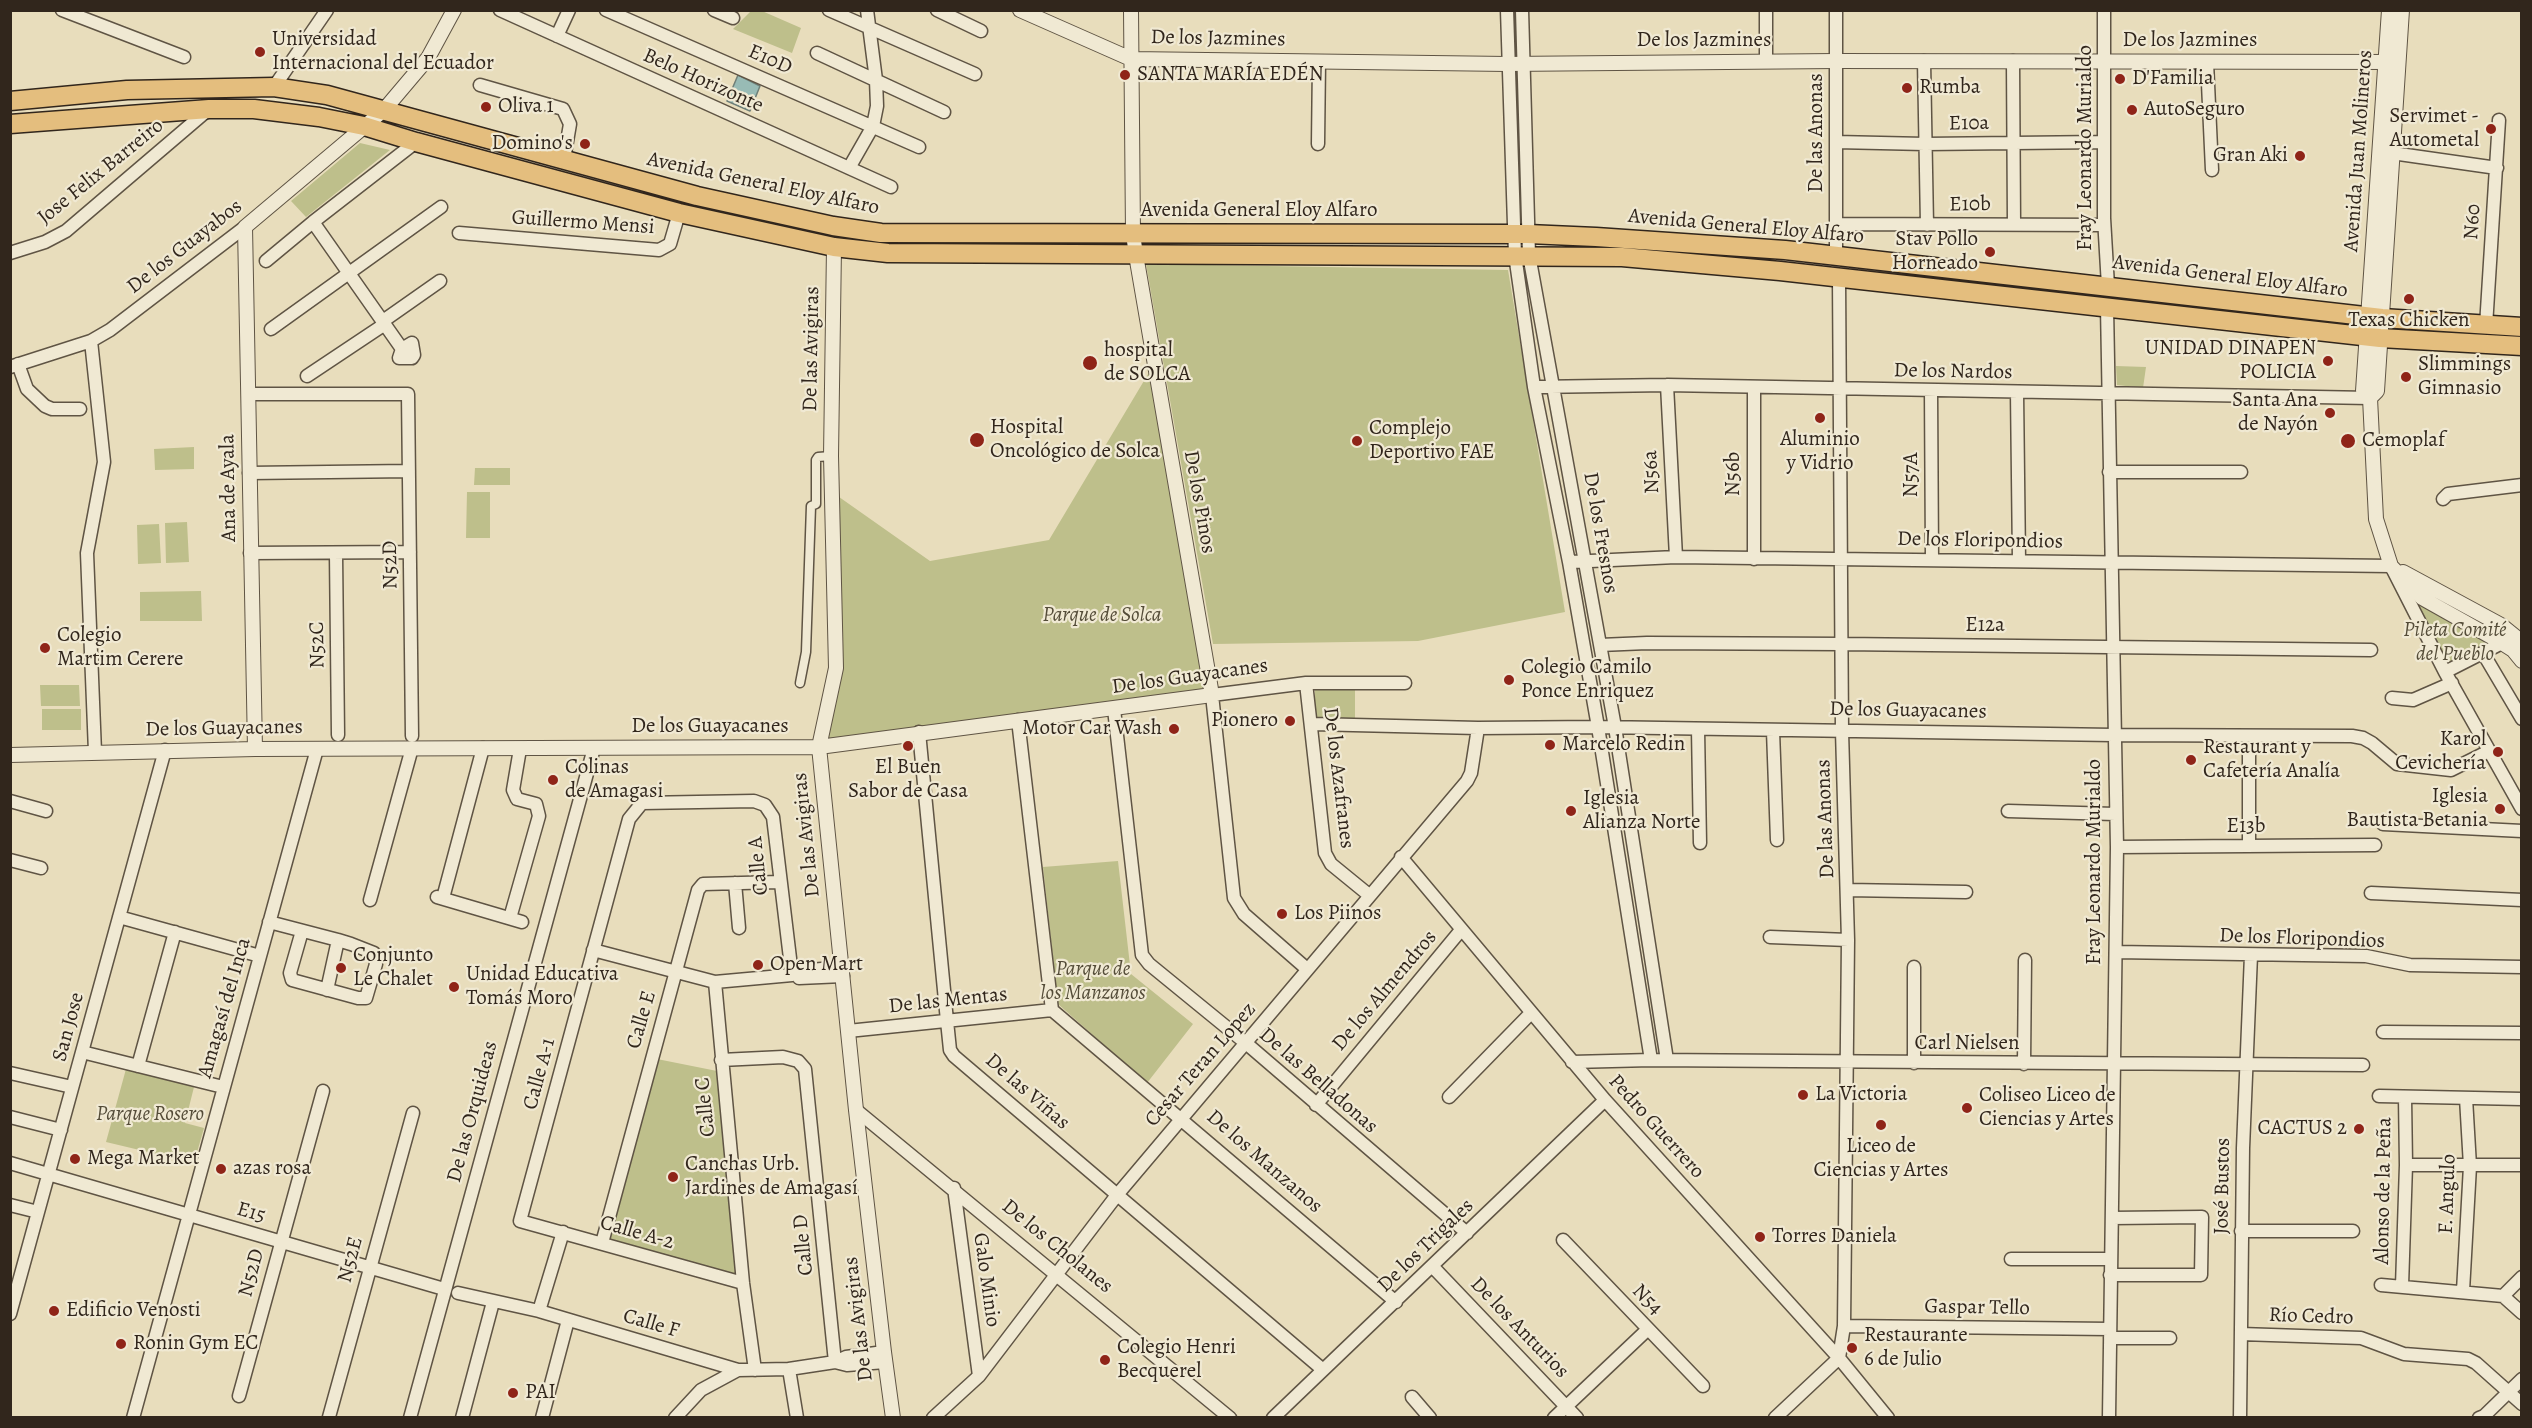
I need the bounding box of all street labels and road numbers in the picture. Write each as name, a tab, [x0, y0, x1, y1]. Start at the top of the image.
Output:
street label: De los Jazmines	[1150, 25, 1286, 53]
street label: De los Jazmines	[1637, 28, 1771, 54]
street label: De los Jazmines	[2123, 28, 2257, 54]
street label: E10D	[744, 40, 796, 80]
street label: Belo Horizonte	[639, 43, 767, 119]
street label: Fray Leonardo Murialdo	[2073, 45, 2099, 251]
street label: Avenida Juan Molineros	[2339, 49, 2379, 253]
street label: De las Anonas	[1804, 73, 1830, 193]
street label: E10a	[1948, 111, 1990, 137]
street label: Jose Felix Barreiro	[33, 114, 169, 230]
street label: Avenida General Eloy Alfaro	[645, 147, 881, 221]
street label: E10b	[1949, 192, 1991, 218]
street label: De los Guayabos	[122, 194, 248, 300]
street label: Avenida General Eloy Alfaro	[1141, 198, 1377, 224]
street label: N60	[2459, 203, 2487, 241]
street label: Avenida General Eloy Alfaro	[1627, 204, 1865, 250]
street label: Guillermo Mensi	[511, 205, 655, 241]
street label: Avenida General Eloy Alfaro	[2111, 250, 2349, 304]
street label: De las Avigiras	[798, 286, 826, 412]
street label: De los Nardos	[1893, 358, 2013, 386]
street label: Ana de Ayala	[215, 434, 243, 542]
street label: De los Pinos	[1178, 449, 1220, 555]
street label: N56a	[1638, 450, 1666, 494]
street label: N56b	[1721, 452, 1747, 496]
street label: N57A	[1899, 452, 1925, 498]
street label: De los Fresnos	[1577, 470, 1623, 596]
street label: De los Floripondios	[1897, 527, 2063, 555]
street label: N52D	[378, 540, 404, 590]
street label: E12a	[1965, 613, 2005, 639]
street label: N52C	[305, 621, 331, 669]
street label: De los Guayacanes	[1110, 654, 1270, 700]
street label: De los Guayacanes	[1829, 697, 1987, 725]
street label: De los Azafranes	[1317, 706, 1359, 850]
street label: De los Guayacanes	[631, 714, 789, 740]
street label: De los Guayacanes	[145, 715, 303, 743]
street label: De las Anonas	[1811, 759, 1841, 879]
street label: Fray Leonardo Murialdo	[2082, 759, 2108, 965]
street label: De las Avigiras	[788, 771, 826, 899]
street label: E13b	[2227, 814, 2265, 840]
street label: Calle A	[743, 835, 775, 897]
street label: De los Floripondios	[2219, 924, 2385, 954]
street label: De los Almendros	[1327, 925, 1443, 1057]
street label: Amagasí del Inca	[193, 935, 257, 1081]
street label: De las Mentas	[887, 982, 1009, 1020]
street label: Calle E	[622, 988, 662, 1052]
street label: San Jose	[48, 990, 90, 1064]
street label: Cesar Teran Lopez	[1140, 998, 1262, 1132]
street label: De las Belladonas	[1253, 1023, 1383, 1139]
street label: Carl Nielsen	[1915, 1031, 2019, 1057]
street label: Calle A-1	[518, 1035, 562, 1113]
street label: De las Orquideas	[442, 1039, 504, 1185]
street label: De las Viñas	[980, 1048, 1074, 1136]
street label: Pedro Guerrero	[1603, 1070, 1709, 1184]
street label: Calle C	[690, 1076, 722, 1138]
street label: De los Manzanos	[1201, 1105, 1327, 1219]
street label: Alonso de la Peña	[2370, 1117, 2398, 1265]
street label: José Bustos	[2210, 1137, 2236, 1235]
street label: F. Angulo	[2434, 1153, 2462, 1235]
street label: De los Trigales	[1373, 1194, 1479, 1298]
street label: De los Cholanes	[996, 1195, 1118, 1299]
street label: E15	[234, 1197, 268, 1229]
street label: Calle A-2	[597, 1210, 677, 1256]
street label: Calle D	[788, 1213, 820, 1277]
street label: Galo Minio	[967, 1231, 1005, 1329]
street label: N52E	[333, 1234, 369, 1286]
street label: N52D	[234, 1246, 270, 1300]
street label: De las Avigiras	[839, 1255, 879, 1383]
street label: De los Anturios	[1464, 1272, 1574, 1384]
street label: N54	[1626, 1279, 1668, 1321]
street label: Gaspar Tello	[1924, 1294, 2030, 1322]
street label: Río Cedro	[2268, 1303, 2354, 1331]
street label: Calle F	[620, 1304, 682, 1344]

